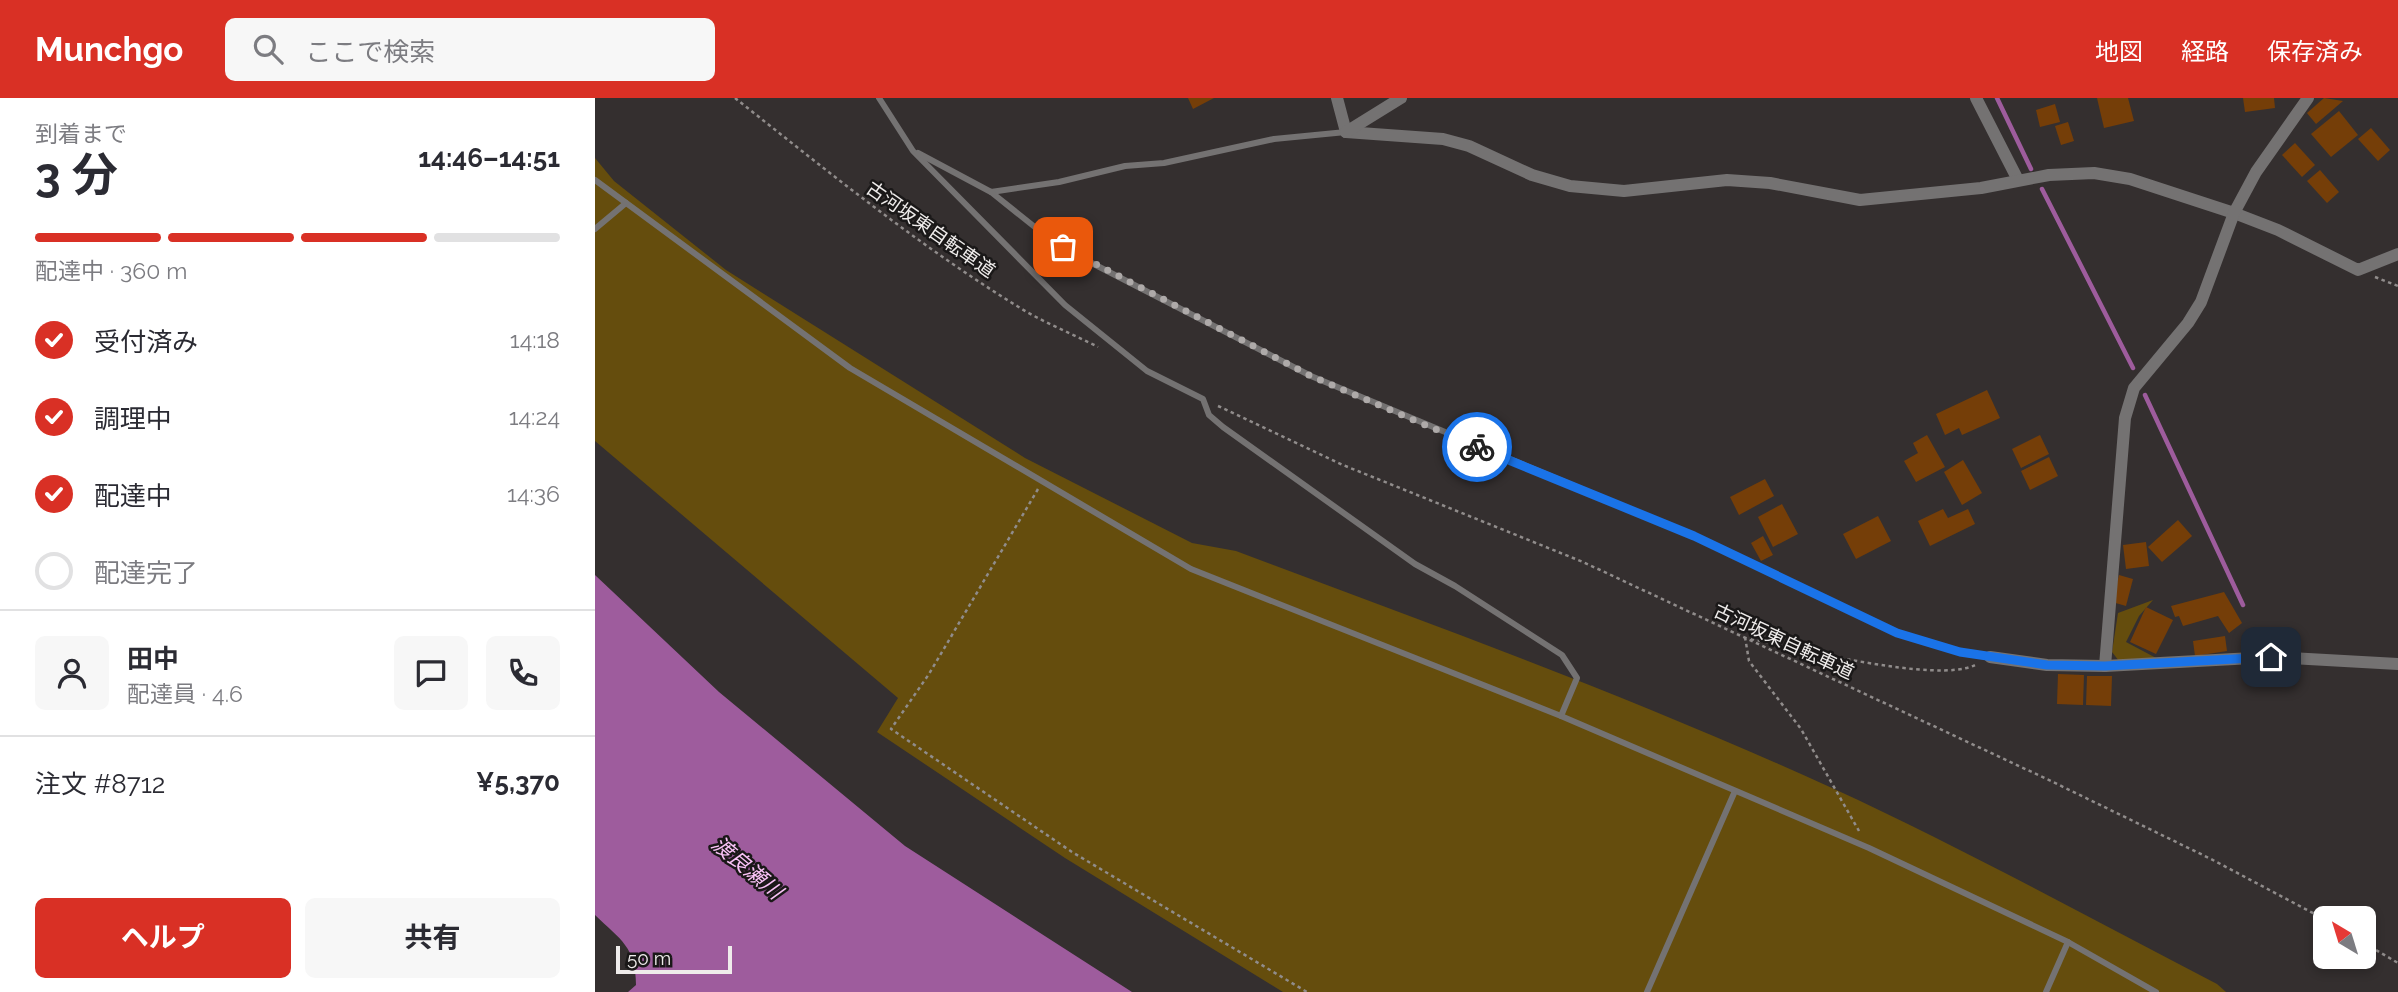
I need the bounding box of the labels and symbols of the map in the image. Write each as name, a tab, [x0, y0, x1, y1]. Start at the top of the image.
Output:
street label: 古河坂東自転車道	[862, 176, 1000, 282]
pin	[1033, 217, 1093, 277]
courier	[1442, 412, 1512, 482]
street label: 古河坂東自転車道	[1710, 599, 1858, 683]
pin	[2241, 627, 2301, 687]
water label: 渡良瀬川	[707, 831, 789, 905]
north arrow	[2313, 906, 2377, 970]
scale bar	[616, 943, 731, 975]

